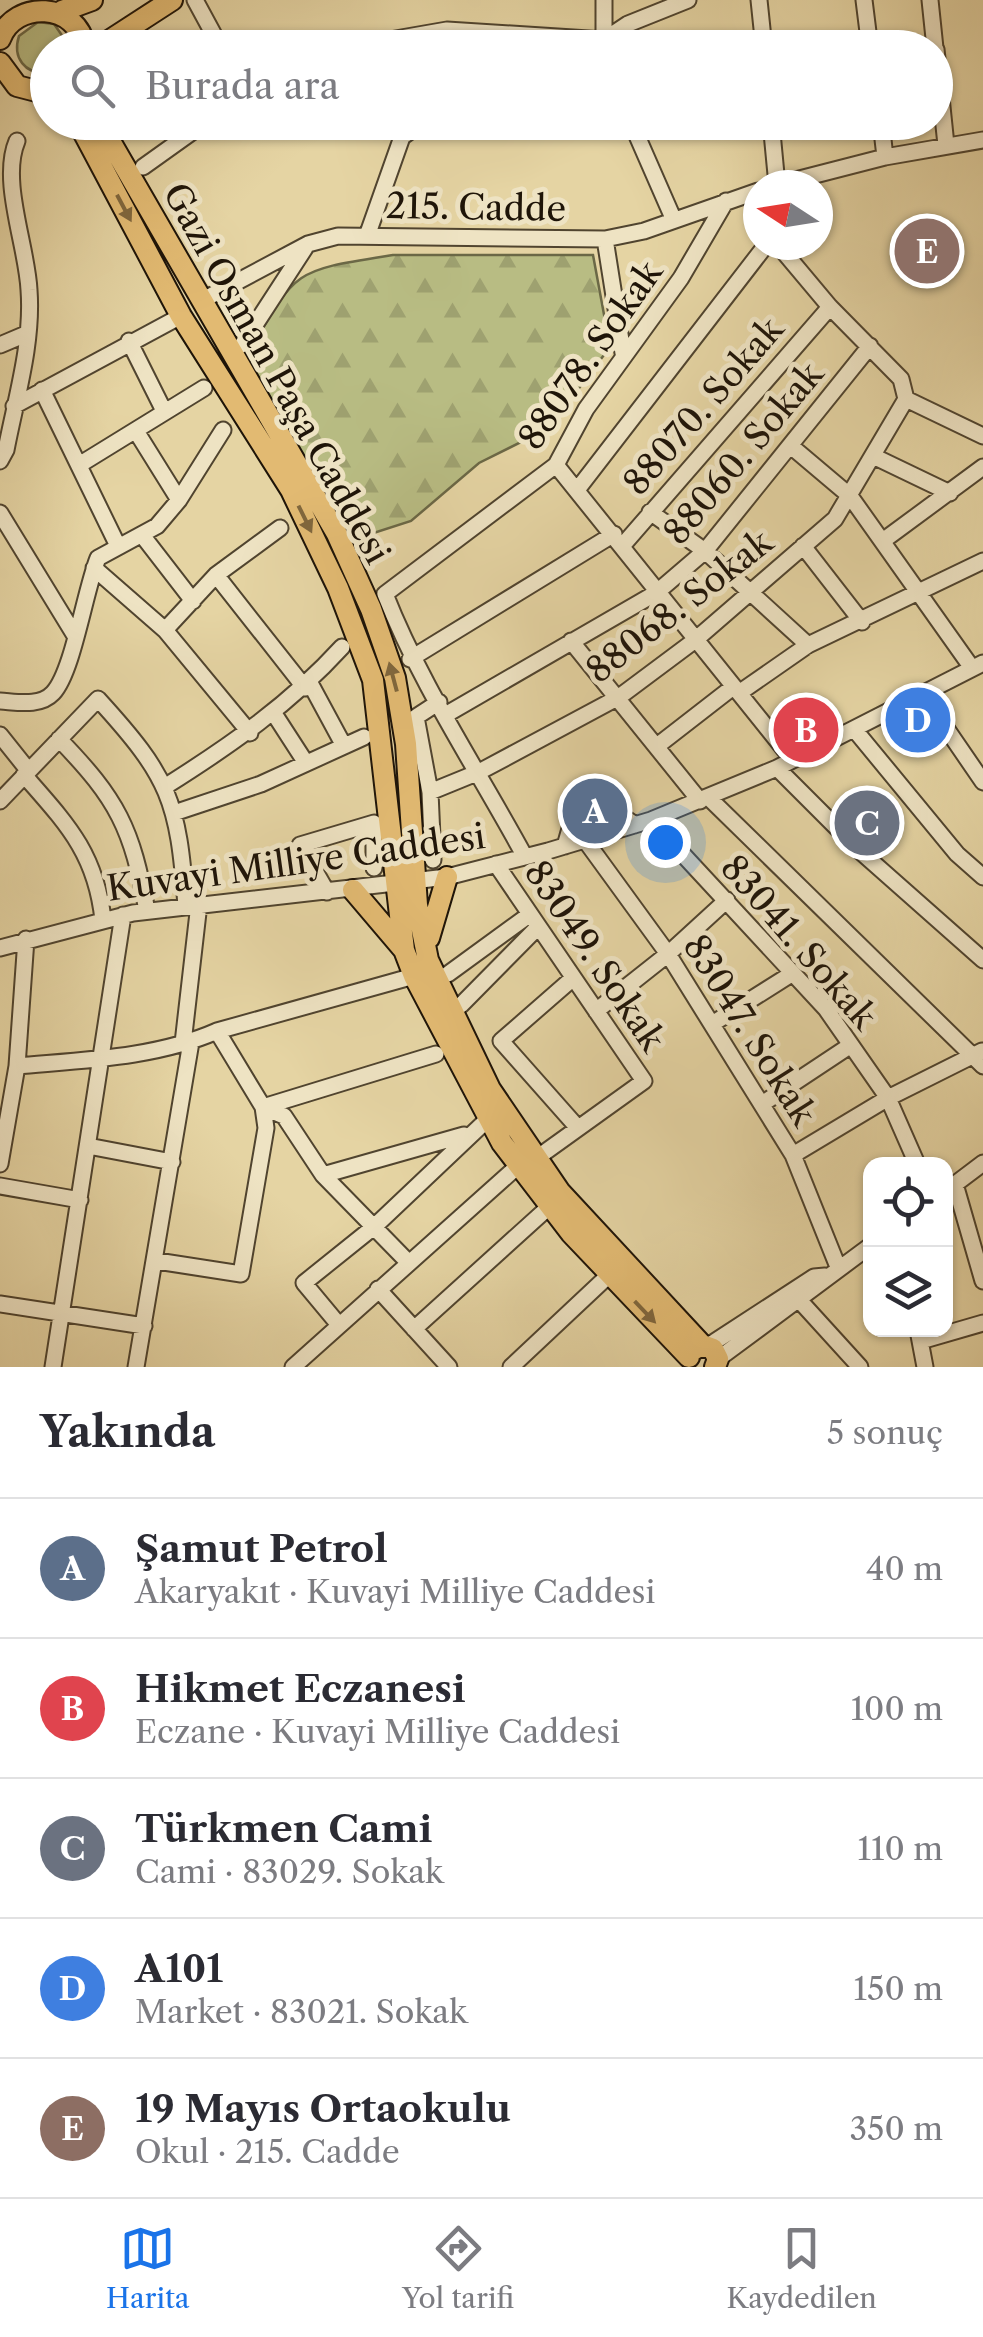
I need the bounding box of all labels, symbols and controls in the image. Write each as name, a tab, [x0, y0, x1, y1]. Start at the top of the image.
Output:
search box	[30, 30, 953, 140]
icon: search	[65, 58, 120, 113]
text: Burada ara	[145, 62, 340, 109]
north arrow	[743, 170, 833, 260]
street label: Gazi Osman Paşa Caddesi	[154, 175, 400, 571]
street label: 215. Cadde	[386, 184, 566, 230]
one-way arrow	[115, 194, 132, 223]
pin: E	[894, 214, 960, 288]
street label: 88078. Sokak	[509, 251, 672, 458]
street label: 88070. Sokak	[614, 307, 793, 504]
street label: 88060. Sokak	[654, 352, 833, 553]
one-way arrow	[296, 505, 313, 534]
street label: 88068. Sokak	[578, 519, 782, 692]
one-way arrow	[385, 661, 401, 692]
pin: D	[886, 682, 950, 758]
pin: B	[774, 692, 838, 768]
pin: A	[562, 774, 628, 848]
pin: C	[834, 786, 900, 860]
street label: Kuvayi Milliye Caddesi	[104, 814, 488, 910]
your location	[640, 817, 691, 868]
street label: 83041. Sokak	[712, 846, 887, 1039]
street label: 83049. Sokak	[516, 853, 675, 1061]
street label: 83047. Sokak	[674, 927, 827, 1135]
map controls	[863, 1157, 953, 1337]
button: locate	[863, 1157, 953, 1247]
button: layers	[863, 1247, 953, 1337]
one-way arrow	[633, 1299, 656, 1323]
text: Yakında	[40, 1406, 215, 1458]
text: 5 sonuç	[827, 1413, 943, 1452]
text: Şamut Petrol	[135, 1525, 388, 1572]
text: A	[60, 1549, 85, 1588]
text: 40 m	[866, 1549, 943, 1588]
text: Akaryakıt · Kuvayi Milliye Caddesi	[135, 1572, 655, 1611]
text: Hikmet Eczanesi	[135, 1665, 465, 1712]
text: B	[61, 1689, 84, 1728]
text: 100 m	[851, 1689, 943, 1728]
text: Eczane · Kuvayi Milliye Caddesi	[135, 1712, 620, 1751]
text: Türkmen Cami	[135, 1805, 432, 1852]
text: C	[60, 1829, 85, 1868]
text: 110 m	[857, 1829, 943, 1868]
text: Cami · 83029. Sokak	[135, 1852, 444, 1891]
text: A101	[135, 1945, 223, 1992]
text: D	[59, 1969, 86, 2008]
text: 150 m	[854, 1969, 943, 2008]
text: Market · 83021. Sokak	[135, 1992, 468, 2031]
text: 19 Mayıs Ortaokulu	[135, 2085, 511, 2132]
text: E	[61, 2109, 84, 2148]
text: 350 m	[849, 2109, 943, 2148]
text: Okul · 215. Cadde	[135, 2132, 400, 2171]
tab: Harita	[106, 2221, 190, 2315]
tab: Yol tarifi	[402, 2221, 514, 2315]
tab: Kaydedilen	[726, 2221, 877, 2315]

